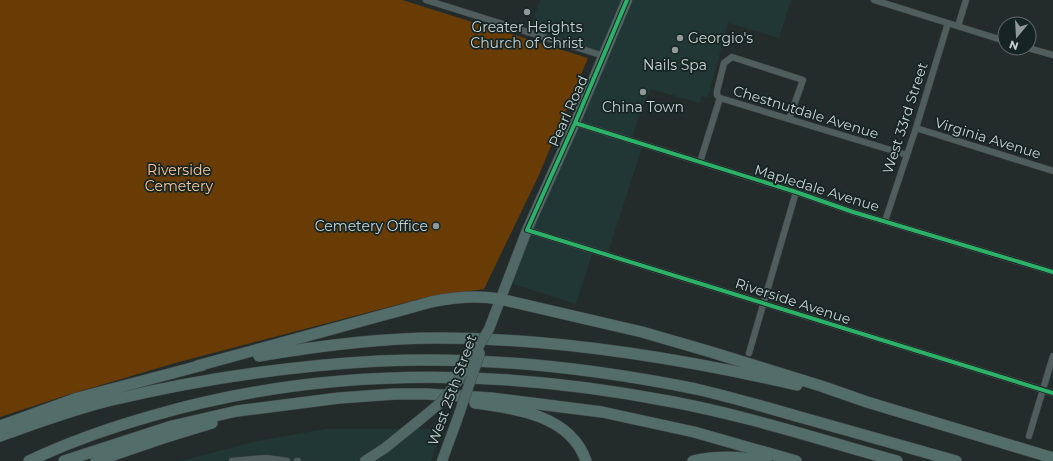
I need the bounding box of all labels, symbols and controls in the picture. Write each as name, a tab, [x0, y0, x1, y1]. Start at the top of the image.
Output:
marker: Greater Heights Church of Christ	[522, 7, 532, 17]
north arrow	[997, 16, 1037, 56]
place label: Greater Heights Church of Christ	[470, 18, 584, 52]
place label: Georgio's	[688, 29, 753, 47]
marker: Georgio's	[675, 33, 685, 43]
text: N	[1008, 37, 1020, 54]
marker: Nails Spa	[670, 45, 680, 55]
place label: Nails Spa	[643, 56, 707, 74]
street label: West 33rd Street	[879, 60, 932, 176]
street label: Pearl Road	[544, 73, 592, 149]
street label: Chestnutdale Avenue	[731, 81, 881, 143]
marker: China Town	[638, 87, 648, 97]
place label: China Town	[602, 98, 684, 116]
street label: Virginia Avenue	[933, 113, 1043, 163]
street label: Mapledale Avenue	[752, 160, 882, 216]
park label: Riverside Cemetery	[145, 161, 214, 195]
place label: Cemetery Office	[315, 217, 428, 235]
marker: Cemetery Office	[431, 221, 441, 231]
street label: Riverside Avenue	[733, 274, 853, 328]
street label: West 25th Street	[424, 332, 480, 448]

